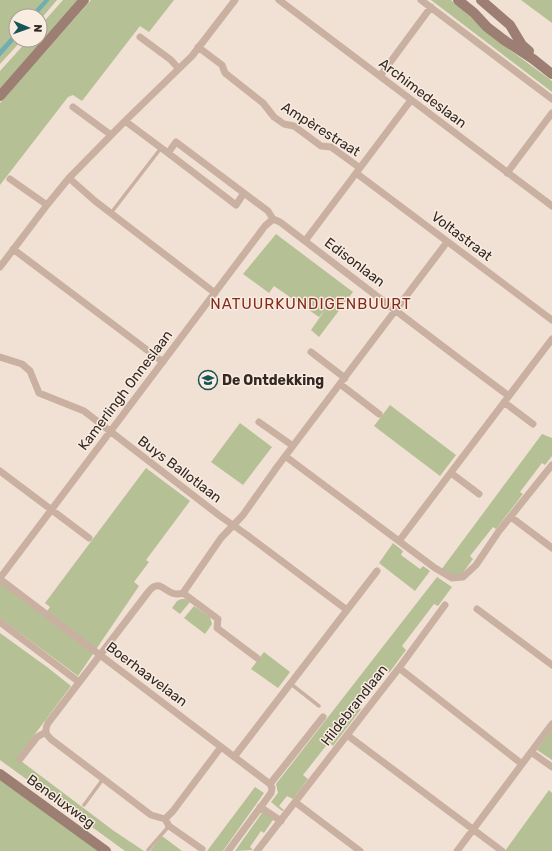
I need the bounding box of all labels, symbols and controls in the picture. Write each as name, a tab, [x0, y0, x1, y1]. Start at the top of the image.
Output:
north arrow	[8, 8, 48, 48]
text: N	[31, 24, 44, 33]
street label: Archimedeslaan	[376, 55, 470, 132]
street label: Ampèrestraat	[278, 98, 364, 161]
street label: Voltastraat	[428, 208, 496, 265]
street label: Edisonlaan	[321, 234, 388, 291]
district label: NATUURKUNDIGENBUURT	[210, 295, 412, 313]
street label: Kamerlingh Onneslaan	[75, 327, 176, 454]
school or university icon: De Ontdekking	[197, 369, 219, 391]
place label: De Ontdekking	[222, 372, 324, 389]
street label: Buys Ballotlaan	[134, 432, 225, 506]
street label: Boerhaavelaan	[103, 638, 191, 710]
street label: Hildebrandlaan	[317, 661, 391, 749]
street label: Beneluxweg	[23, 771, 98, 832]

